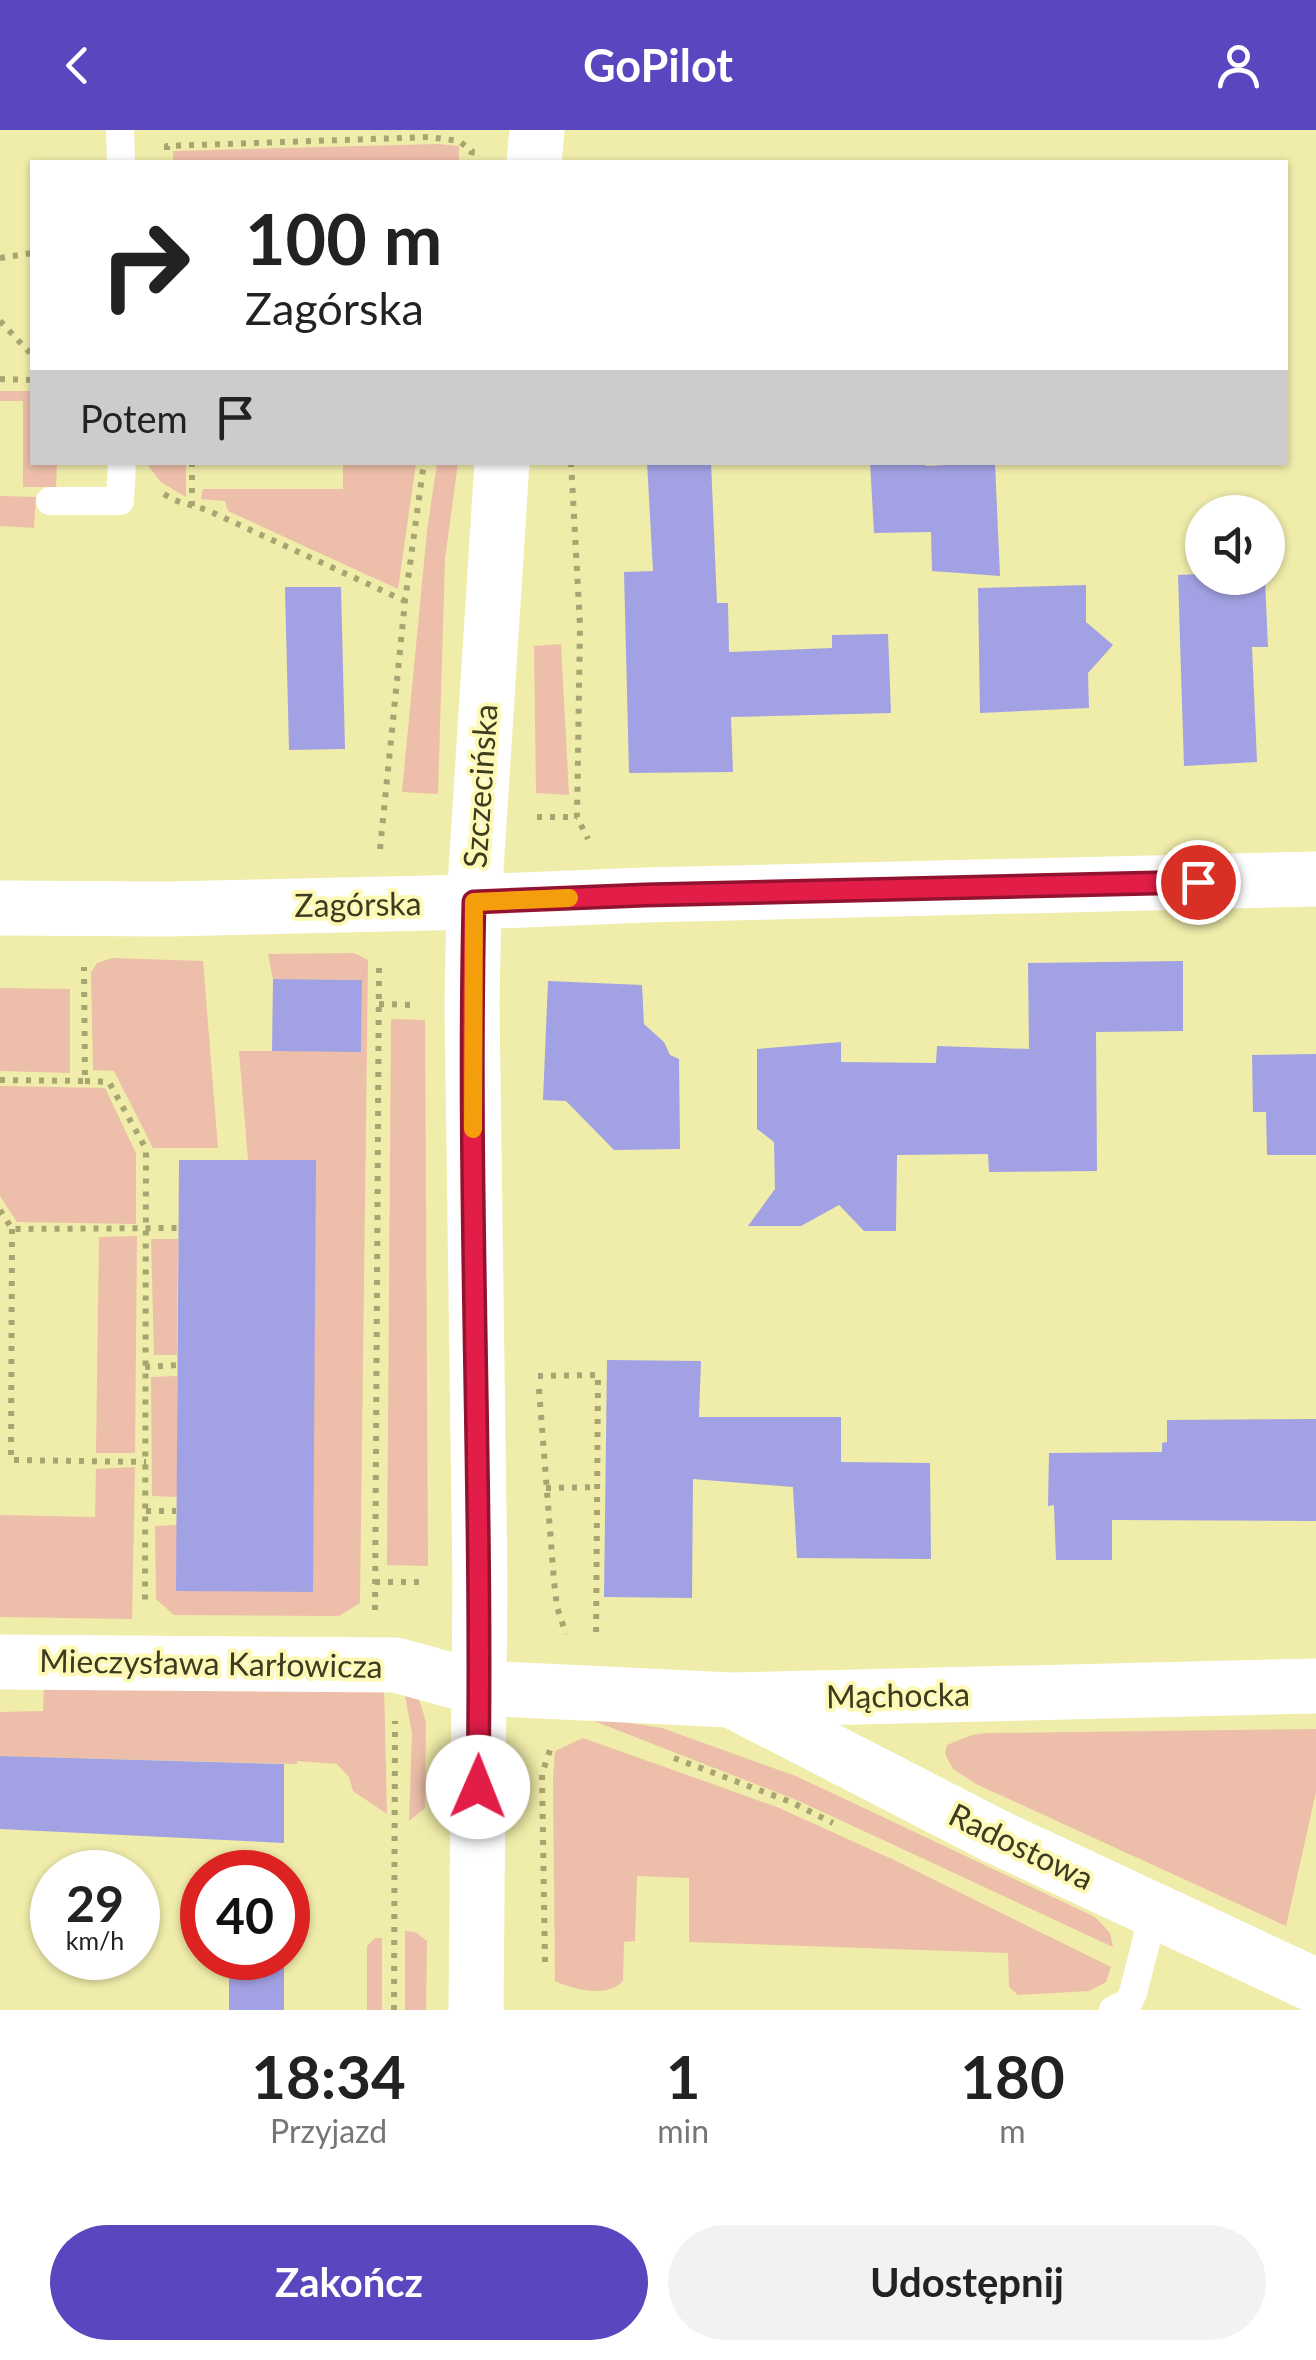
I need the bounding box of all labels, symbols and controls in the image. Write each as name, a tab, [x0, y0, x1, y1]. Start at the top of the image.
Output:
icon: back	[50, 38, 105, 93]
text: GoPilot	[583, 38, 733, 92]
icon: person	[1211, 38, 1266, 93]
text: 100 m	[245, 196, 442, 280]
icon: right	[80, 200, 210, 330]
text: Zagórska	[245, 281, 424, 335]
icon: arrive	[208, 390, 263, 445]
text: Potem	[80, 395, 188, 441]
map controls	[1185, 495, 1285, 595]
button: sound	[1185, 495, 1285, 595]
street label: Szczecińska	[454, 703, 505, 869]
pin	[1156, 840, 1241, 925]
icon: arrive	[1171, 855, 1226, 910]
street label: Zagórska	[294, 883, 422, 924]
street label: Mieczysława Karłowicza	[39, 1640, 383, 1685]
street label: Mąchocka	[826, 1674, 970, 1715]
position arrow	[426, 1735, 530, 1839]
street label: Radostowa	[943, 1794, 1100, 1897]
speed limit sign: 40	[180, 1850, 310, 1980]
text: 29	[66, 1873, 124, 1933]
text: km/h	[66, 1925, 124, 1955]
text: 18:34	[251, 2040, 406, 2112]
text: 1	[666, 2040, 701, 2112]
text: 180	[960, 2040, 1065, 2112]
text: Przyjazd	[270, 2111, 387, 2150]
text: min	[657, 2111, 709, 2150]
text: m	[999, 2111, 1026, 2150]
button: Zakończ	[50, 2225, 648, 2340]
button: Udostępnij	[668, 2225, 1266, 2340]

